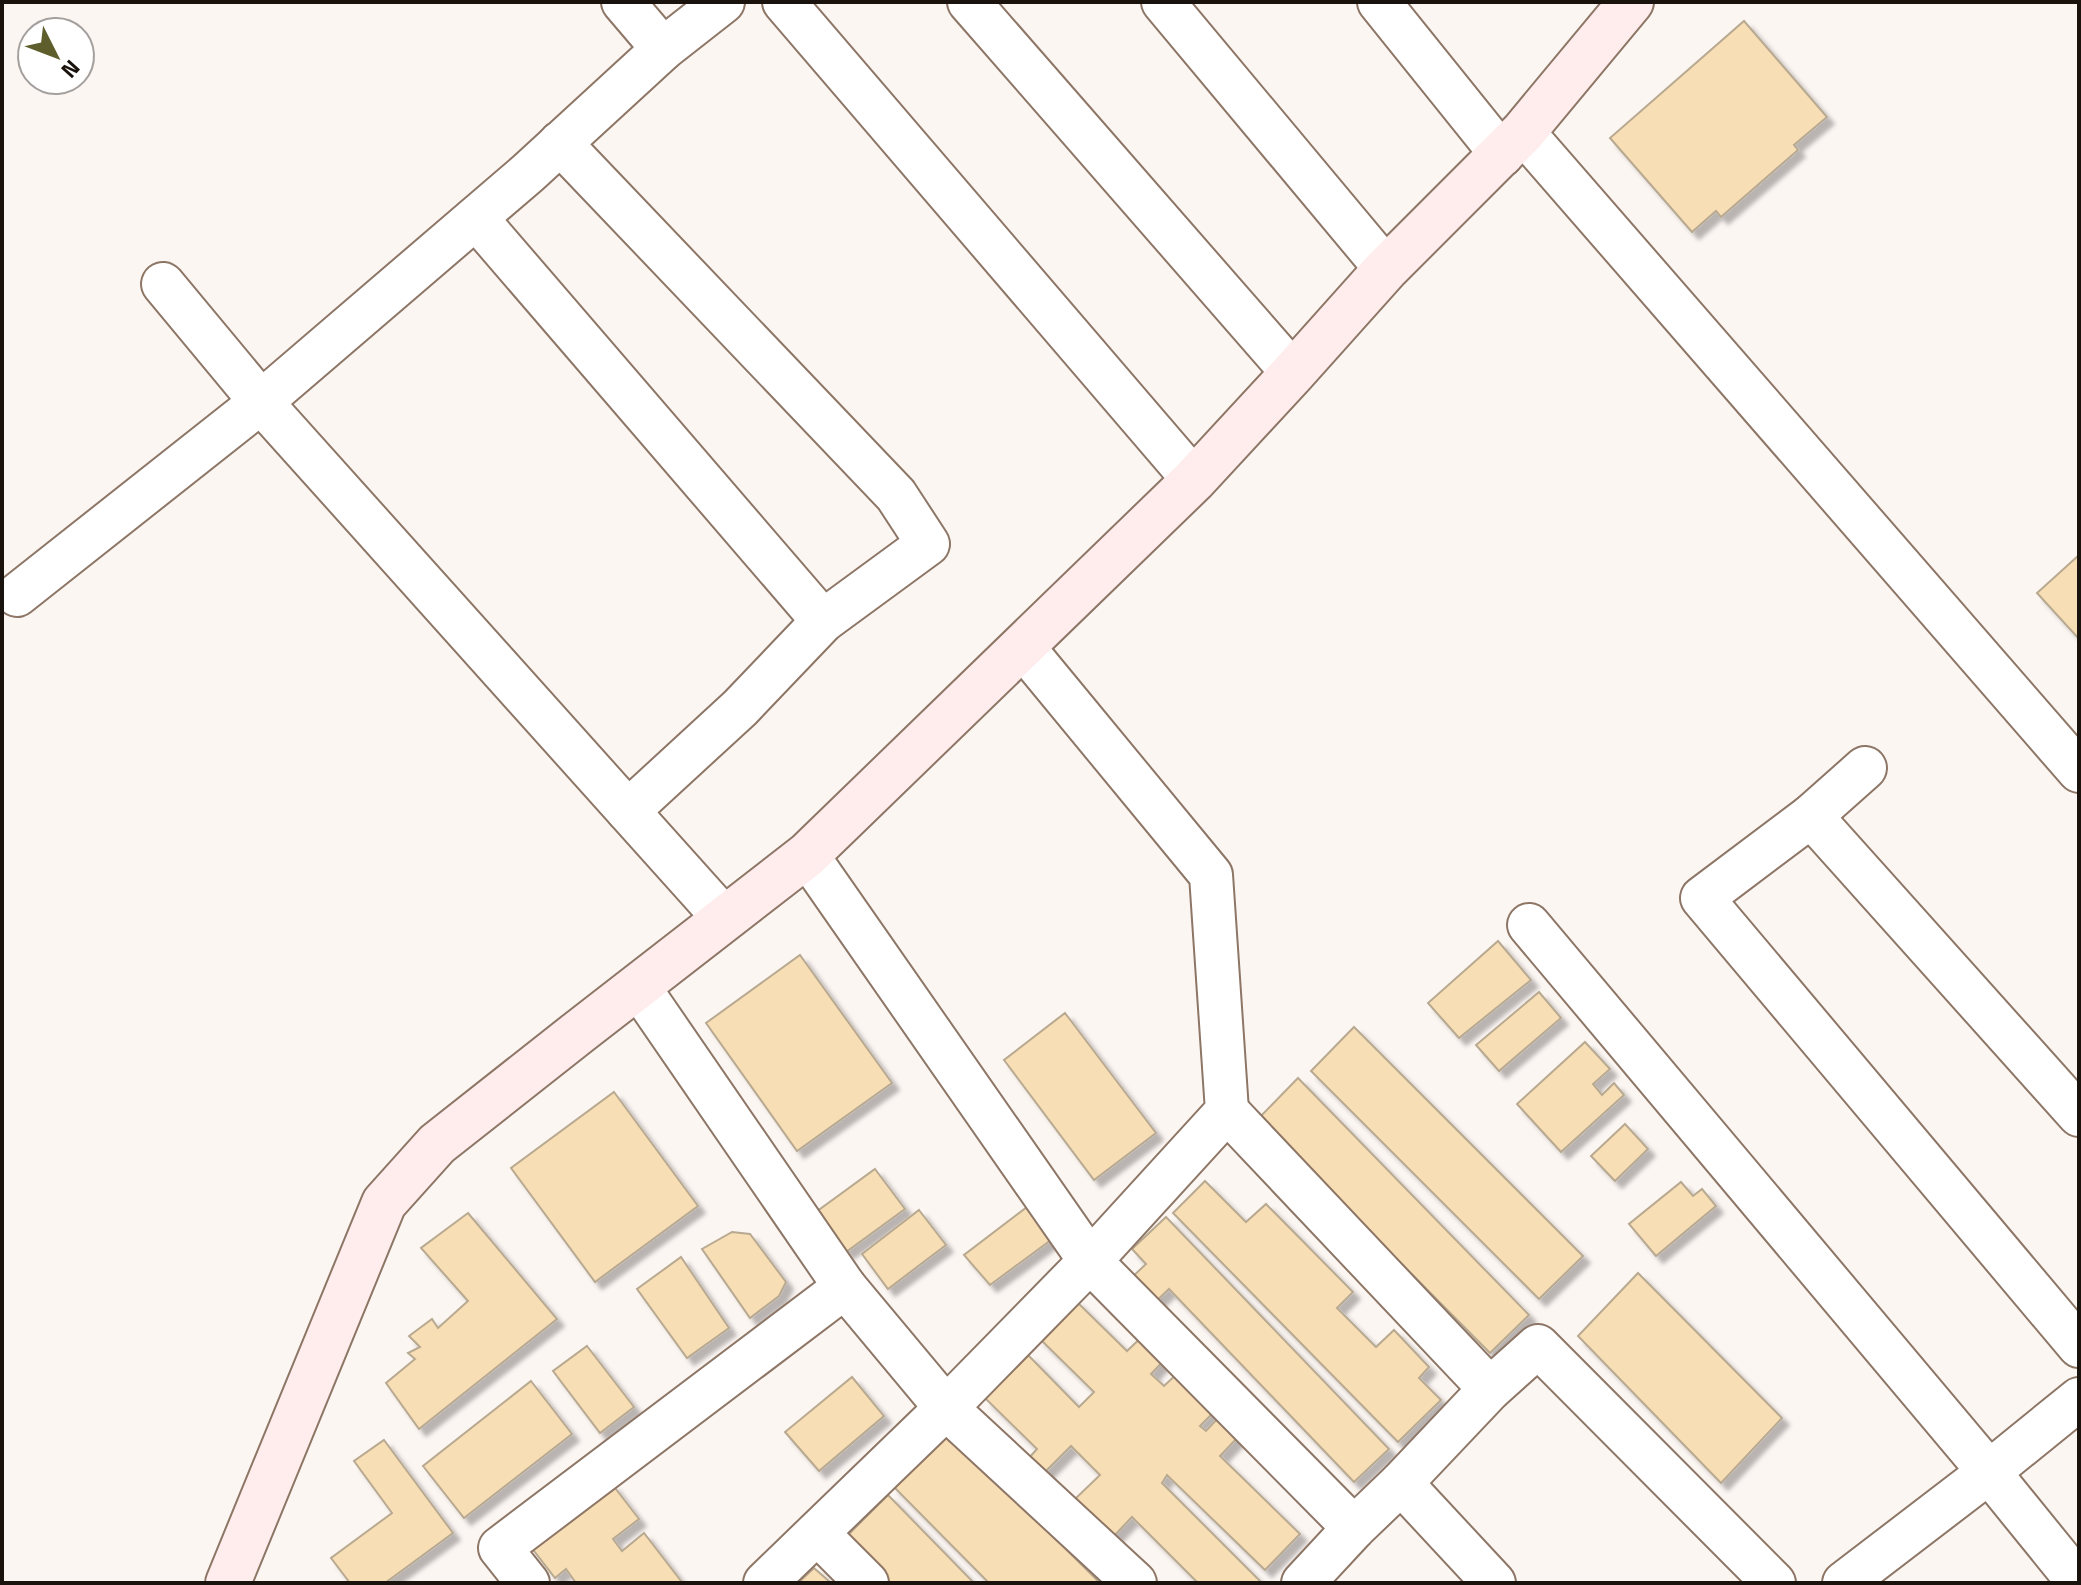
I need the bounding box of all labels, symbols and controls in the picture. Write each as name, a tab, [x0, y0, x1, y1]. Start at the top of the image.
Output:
north arrow	[16, 16, 96, 96]
text: N	[53, 52, 89, 86]

